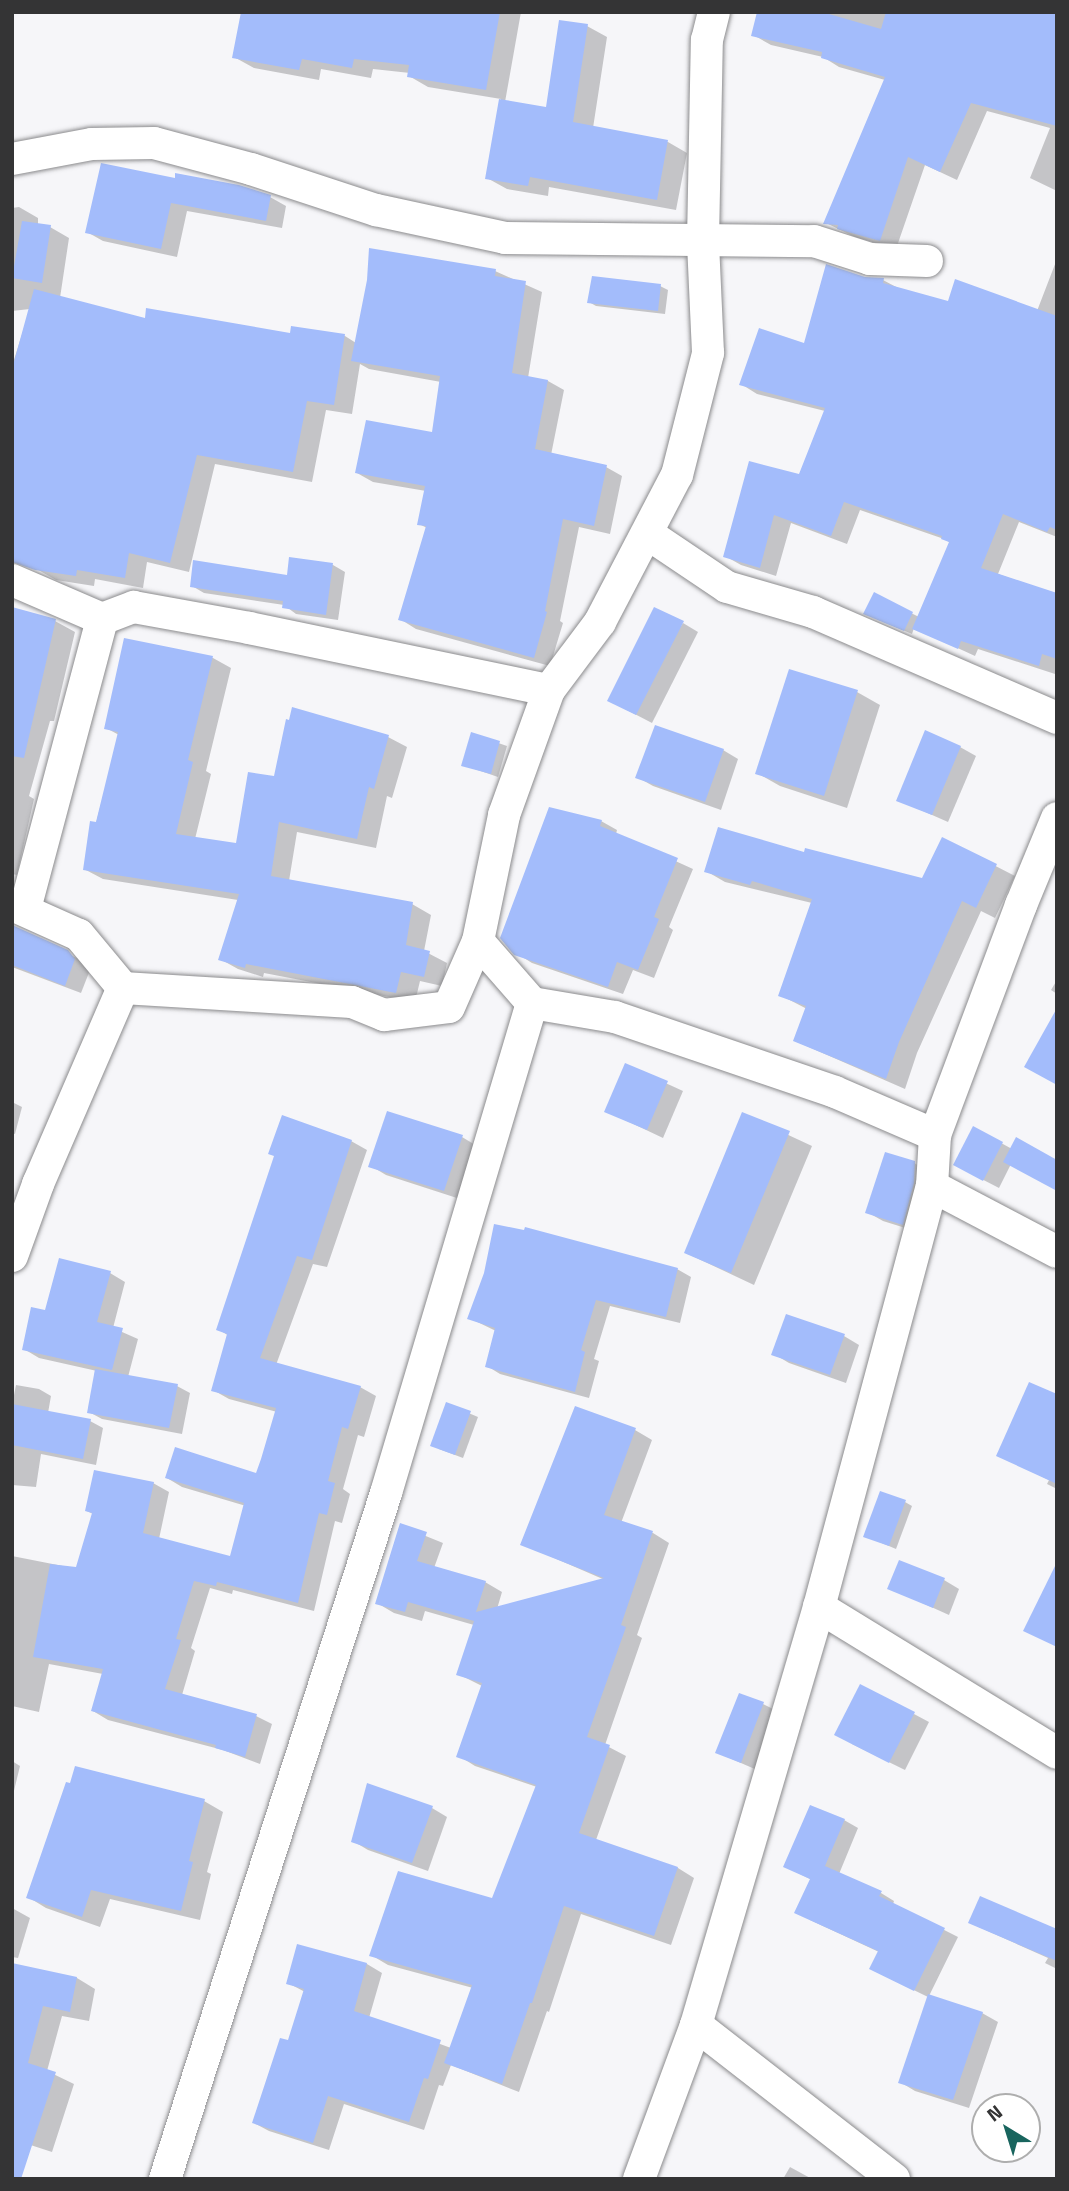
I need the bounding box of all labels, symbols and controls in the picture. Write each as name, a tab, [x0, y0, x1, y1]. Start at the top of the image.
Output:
north arrow	[971, 2093, 1041, 2163]
text: N	[980, 2097, 1008, 2128]

